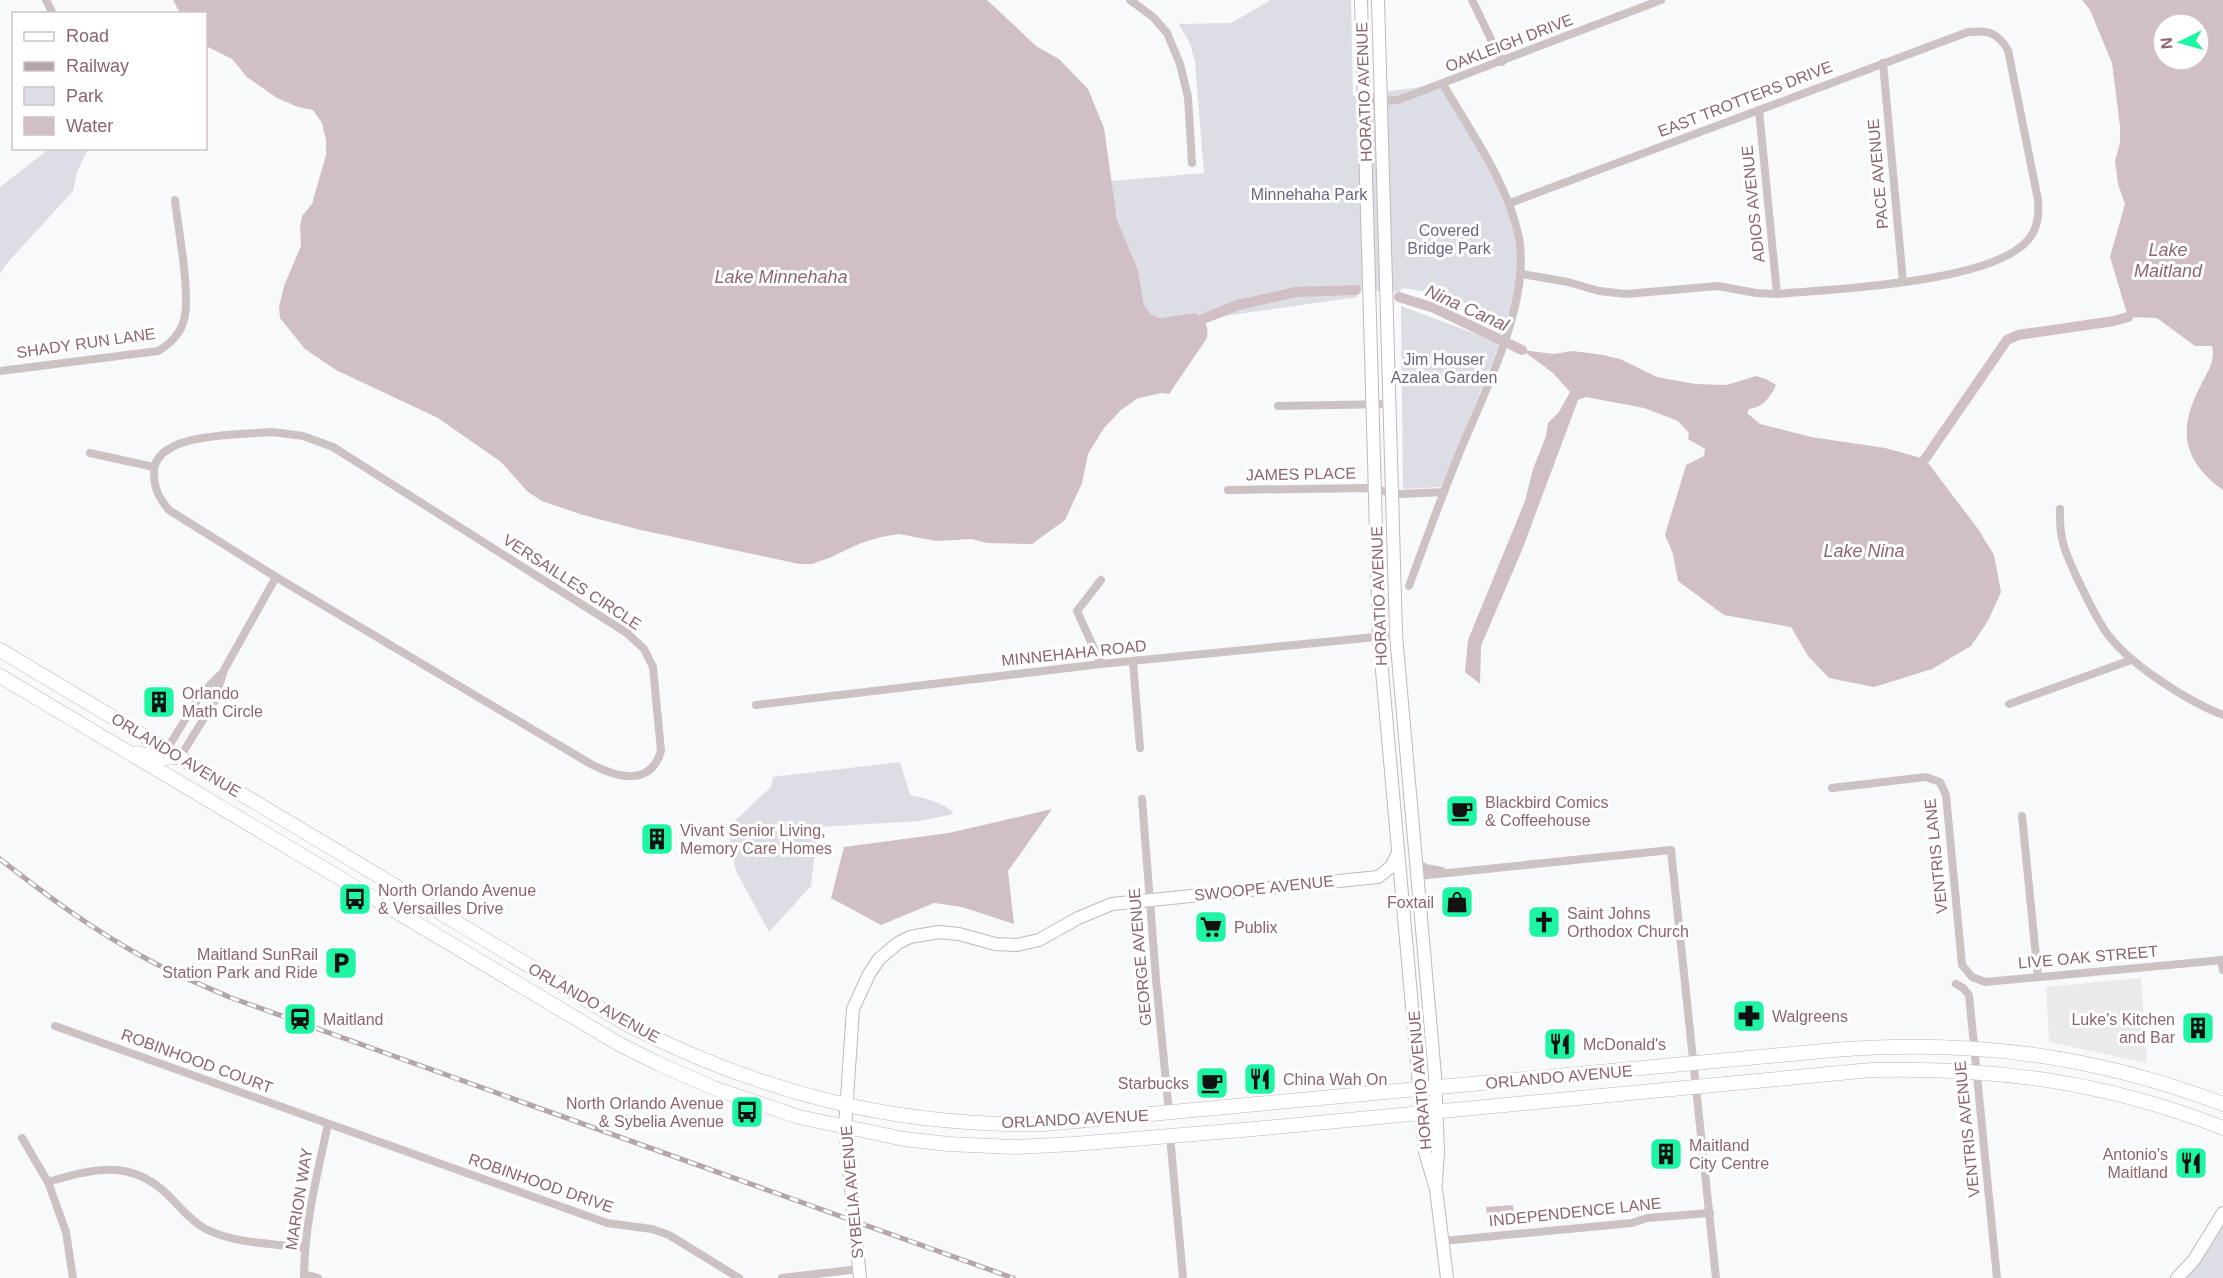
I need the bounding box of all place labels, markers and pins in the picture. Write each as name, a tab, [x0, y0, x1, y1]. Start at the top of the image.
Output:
building icon: Orlando Math Circle	[141, 684, 177, 720]
place label: Orlando Math Circle	[182, 685, 263, 720]
cafe icon: Blackbird Comics & Coffeehouse	[1444, 793, 1480, 829]
place label: Blackbird Comics & Coffeehouse	[1485, 794, 1609, 829]
building icon: Vivant Senior Living, Memory Care Homes	[639, 821, 675, 857]
place label: Vivant Senior Living, Memory Care Homes	[680, 822, 832, 857]
bus stop icon: North Orlando Avenue & Versailles Drive	[337, 881, 373, 917]
place label: North Orlando Avenue & Versailles Drive	[378, 882, 536, 917]
shop icon: Foxtail	[1439, 884, 1475, 920]
place label: Foxtail	[1387, 894, 1434, 911]
church icon: Saint Johns Orthodox Church	[1526, 904, 1562, 940]
place label: Saint Johns Orthodox Church	[1567, 905, 1689, 940]
supermarket icon: Publix	[1193, 909, 1229, 945]
place label: Publix	[1234, 919, 1278, 936]
parking icon: Maitland SunRail Station Park and Ride	[323, 945, 359, 981]
place label: Maitland SunRail Station Park and Ride	[162, 946, 318, 981]
pharmacy icon: Walgreens	[1731, 998, 1767, 1034]
station icon: Maitland	[282, 1001, 318, 1037]
place label: Walgreens	[1772, 1008, 1848, 1025]
building icon: Luke's Kitchen and Bar	[2180, 1010, 2216, 1046]
place label: Maitland	[323, 1011, 383, 1028]
place label: Luke's Kitchen and Bar	[2071, 1011, 2176, 1046]
restaurant icon: McDonald's	[1542, 1026, 1578, 1062]
place label: McDonald's	[1583, 1036, 1666, 1053]
restaurant icon: China Wah On	[1242, 1061, 1278, 1097]
cafe icon: Starbucks	[1194, 1065, 1230, 1101]
place label: China Wah On	[1283, 1071, 1387, 1088]
place label: Starbucks	[1118, 1075, 1189, 1092]
bus stop icon: North Orlando Avenue & Sybelia Avenue	[729, 1094, 765, 1130]
place label: North Orlando Avenue & Sybelia Avenue	[566, 1095, 724, 1130]
building icon: Maitland City Centre	[1648, 1136, 1684, 1172]
place label: Maitland City Centre	[1689, 1137, 1769, 1172]
restaurant icon: Antonio's Maitland	[2173, 1145, 2209, 1181]
place label: Antonio's Maitland	[2103, 1146, 2168, 1181]

